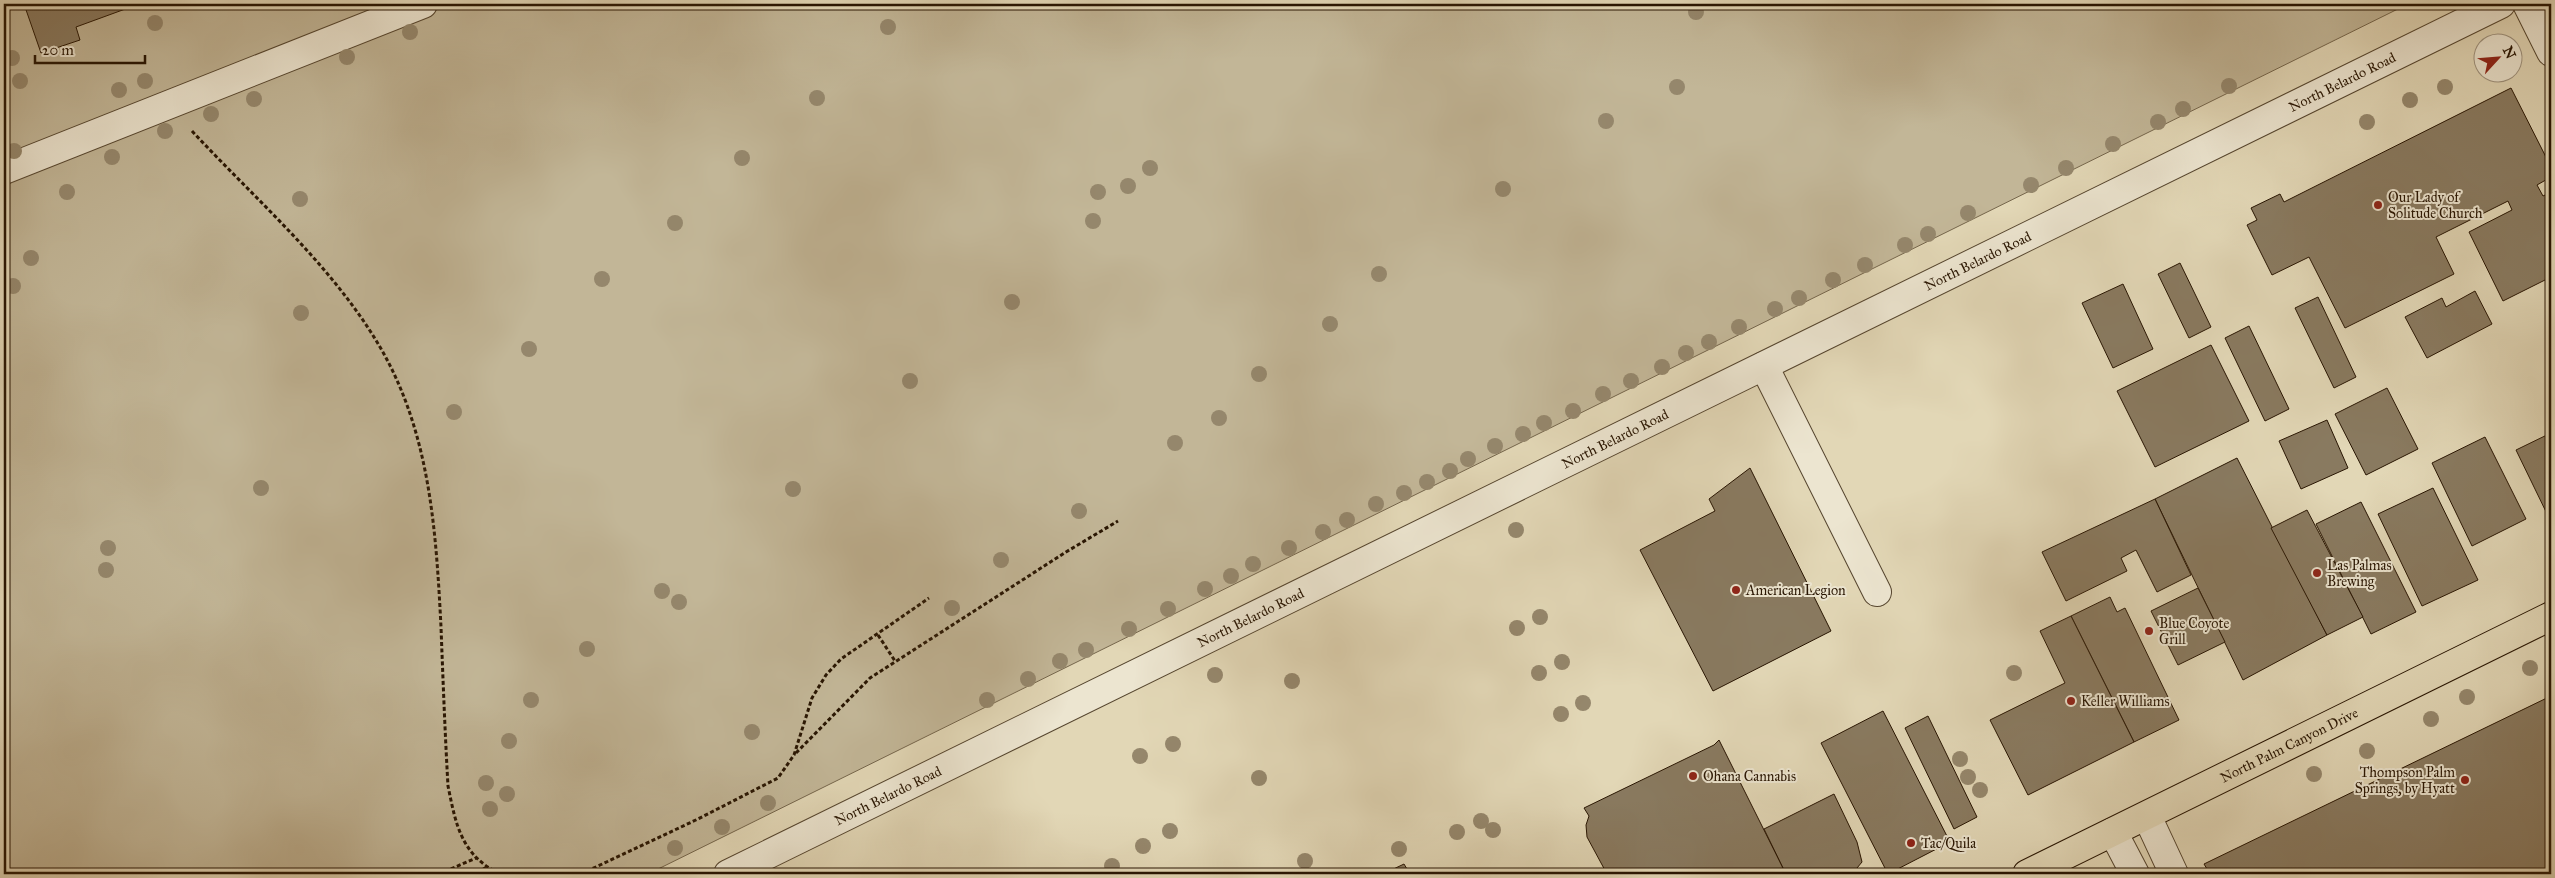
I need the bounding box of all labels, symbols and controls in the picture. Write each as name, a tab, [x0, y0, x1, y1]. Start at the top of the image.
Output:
scale bar	[35, 32, 145, 64]
north arrow	[2472, 32, 2522, 82]
text: 20 m	[42, 41, 74, 59]
text: N	[2499, 43, 2520, 62]
street label: North Belardo Road	[2286, 49, 2398, 115]
place label: Our Lady of Solitude Church	[2388, 189, 2483, 222]
marker: Our Lady of Solitude Church	[2372, 199, 2384, 211]
street label: North Belardo Road	[1921, 227, 2034, 294]
street label: North Belardo Road	[1559, 405, 1671, 472]
place label: Las Palmas Brewing	[2327, 557, 2392, 590]
marker: Las Palmas Brewing	[2311, 567, 2323, 579]
place label: American Legion	[1745, 582, 1846, 599]
street label: North Belardo Road	[1194, 584, 1307, 651]
marker: American Legion	[1730, 584, 1742, 596]
place label: Blue Coyote Grill	[2159, 615, 2229, 648]
marker: Blue Coyote Grill	[2143, 625, 2155, 637]
place label: Keller Williams	[2081, 693, 2170, 710]
marker: Keller Williams	[2065, 695, 2077, 707]
street label: North Palm Canyon Drive	[2217, 704, 2361, 786]
street label: North Belardo Road	[832, 762, 944, 829]
place label: Thompson Palm Springs, by Hyatt	[2355, 764, 2455, 797]
place label: Ohana Cannabis	[1703, 768, 1796, 785]
marker: Ohana Cannabis	[1687, 770, 1699, 782]
marker: Thompson Palm Springs, by Hyatt	[2459, 774, 2471, 786]
place label: Tac/Quila	[1921, 835, 1976, 852]
marker: Tac/Quila	[1905, 837, 1917, 849]

